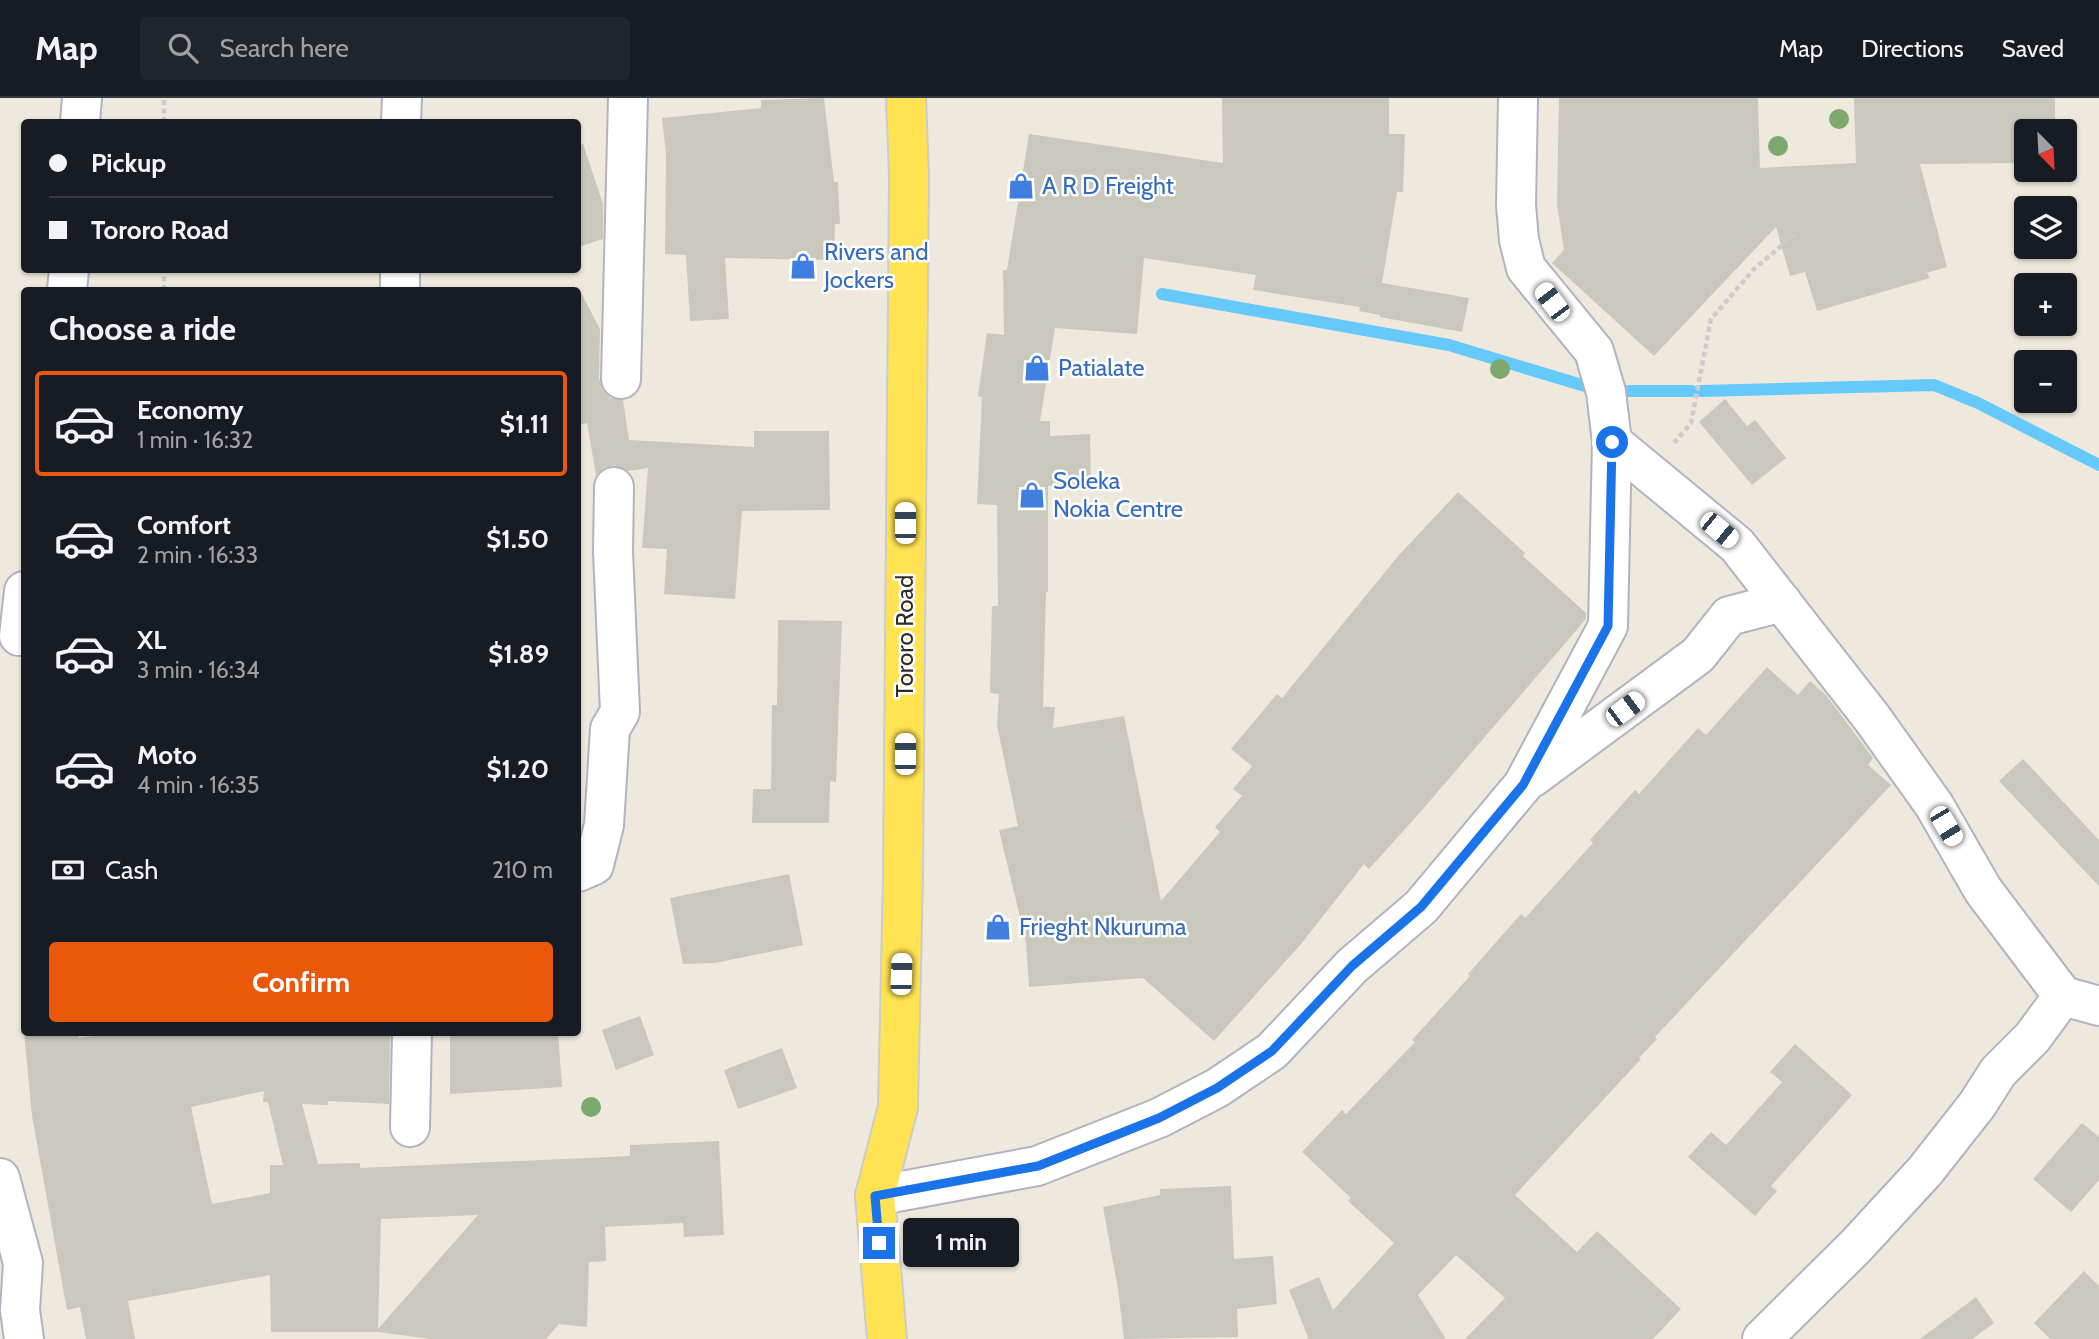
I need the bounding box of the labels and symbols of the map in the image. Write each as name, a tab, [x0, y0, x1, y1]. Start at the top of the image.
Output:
north arrow	[2014, 119, 2077, 182]
shop icon: A R D Freight	[1006, 171, 1036, 201]
place label: A R D Freight	[1042, 171, 1174, 200]
place label: Rivers and Jockers	[823, 237, 928, 294]
shop icon: Rivers and Jockers	[788, 251, 818, 281]
car	[1531, 279, 1574, 325]
shop icon: Patialate	[1022, 353, 1052, 383]
place label: Patialate	[1058, 353, 1145, 382]
route start	[1596, 426, 1628, 458]
place label: Soleka Nokia Centre	[1053, 466, 1183, 523]
shop icon: Soleka Nokia Centre	[1017, 480, 1047, 510]
car	[895, 502, 916, 544]
car	[1697, 509, 1742, 551]
street label: Tororo Road	[890, 575, 919, 697]
car	[1602, 688, 1649, 730]
car	[895, 733, 916, 775]
car	[1927, 803, 1966, 849]
shop icon: Frieght Nkuruma	[983, 912, 1013, 942]
place label: Frieght Nkuruma	[1019, 912, 1187, 941]
car	[890, 953, 913, 995]
callout: 1 min	[903, 1218, 1019, 1268]
route end	[863, 1227, 895, 1259]

